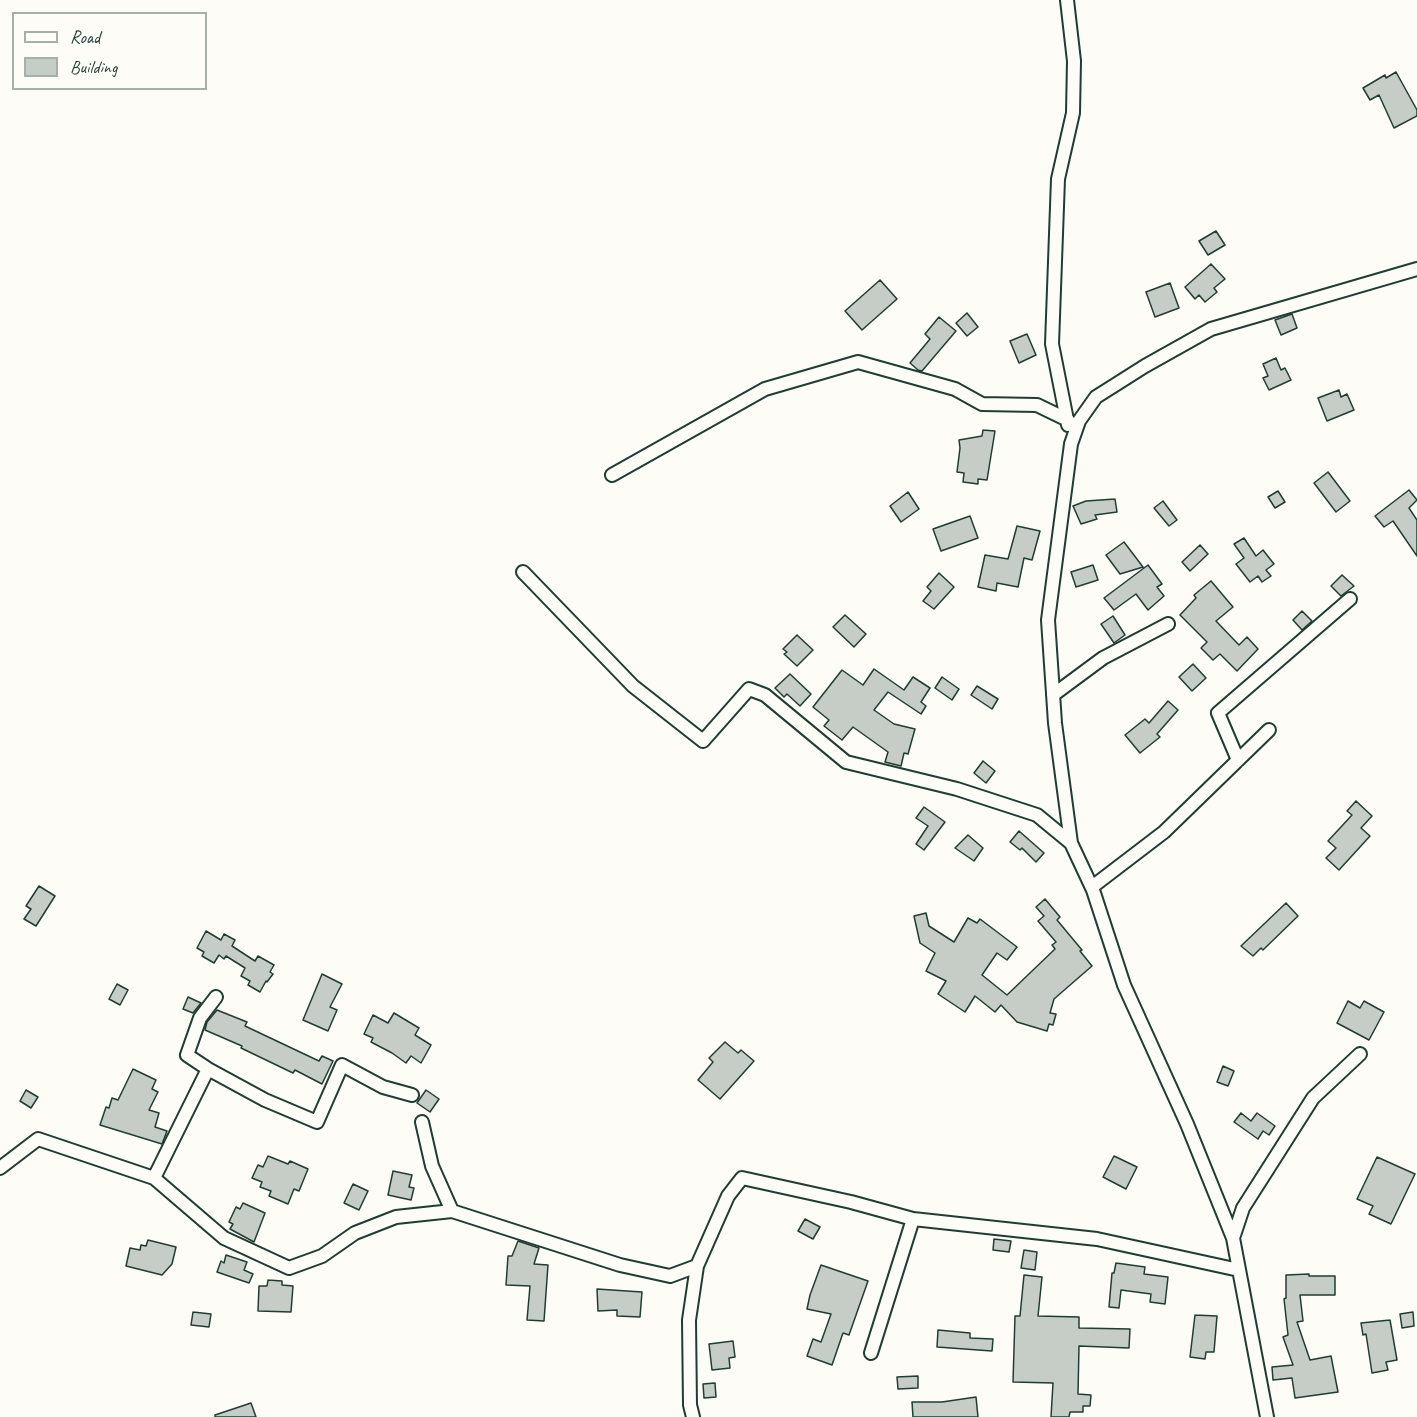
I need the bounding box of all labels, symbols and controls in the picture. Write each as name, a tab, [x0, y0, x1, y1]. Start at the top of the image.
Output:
legend	[12, 12, 207, 90]
text: Road	[70, 26, 100, 48]
text: Building	[70, 56, 117, 78]

